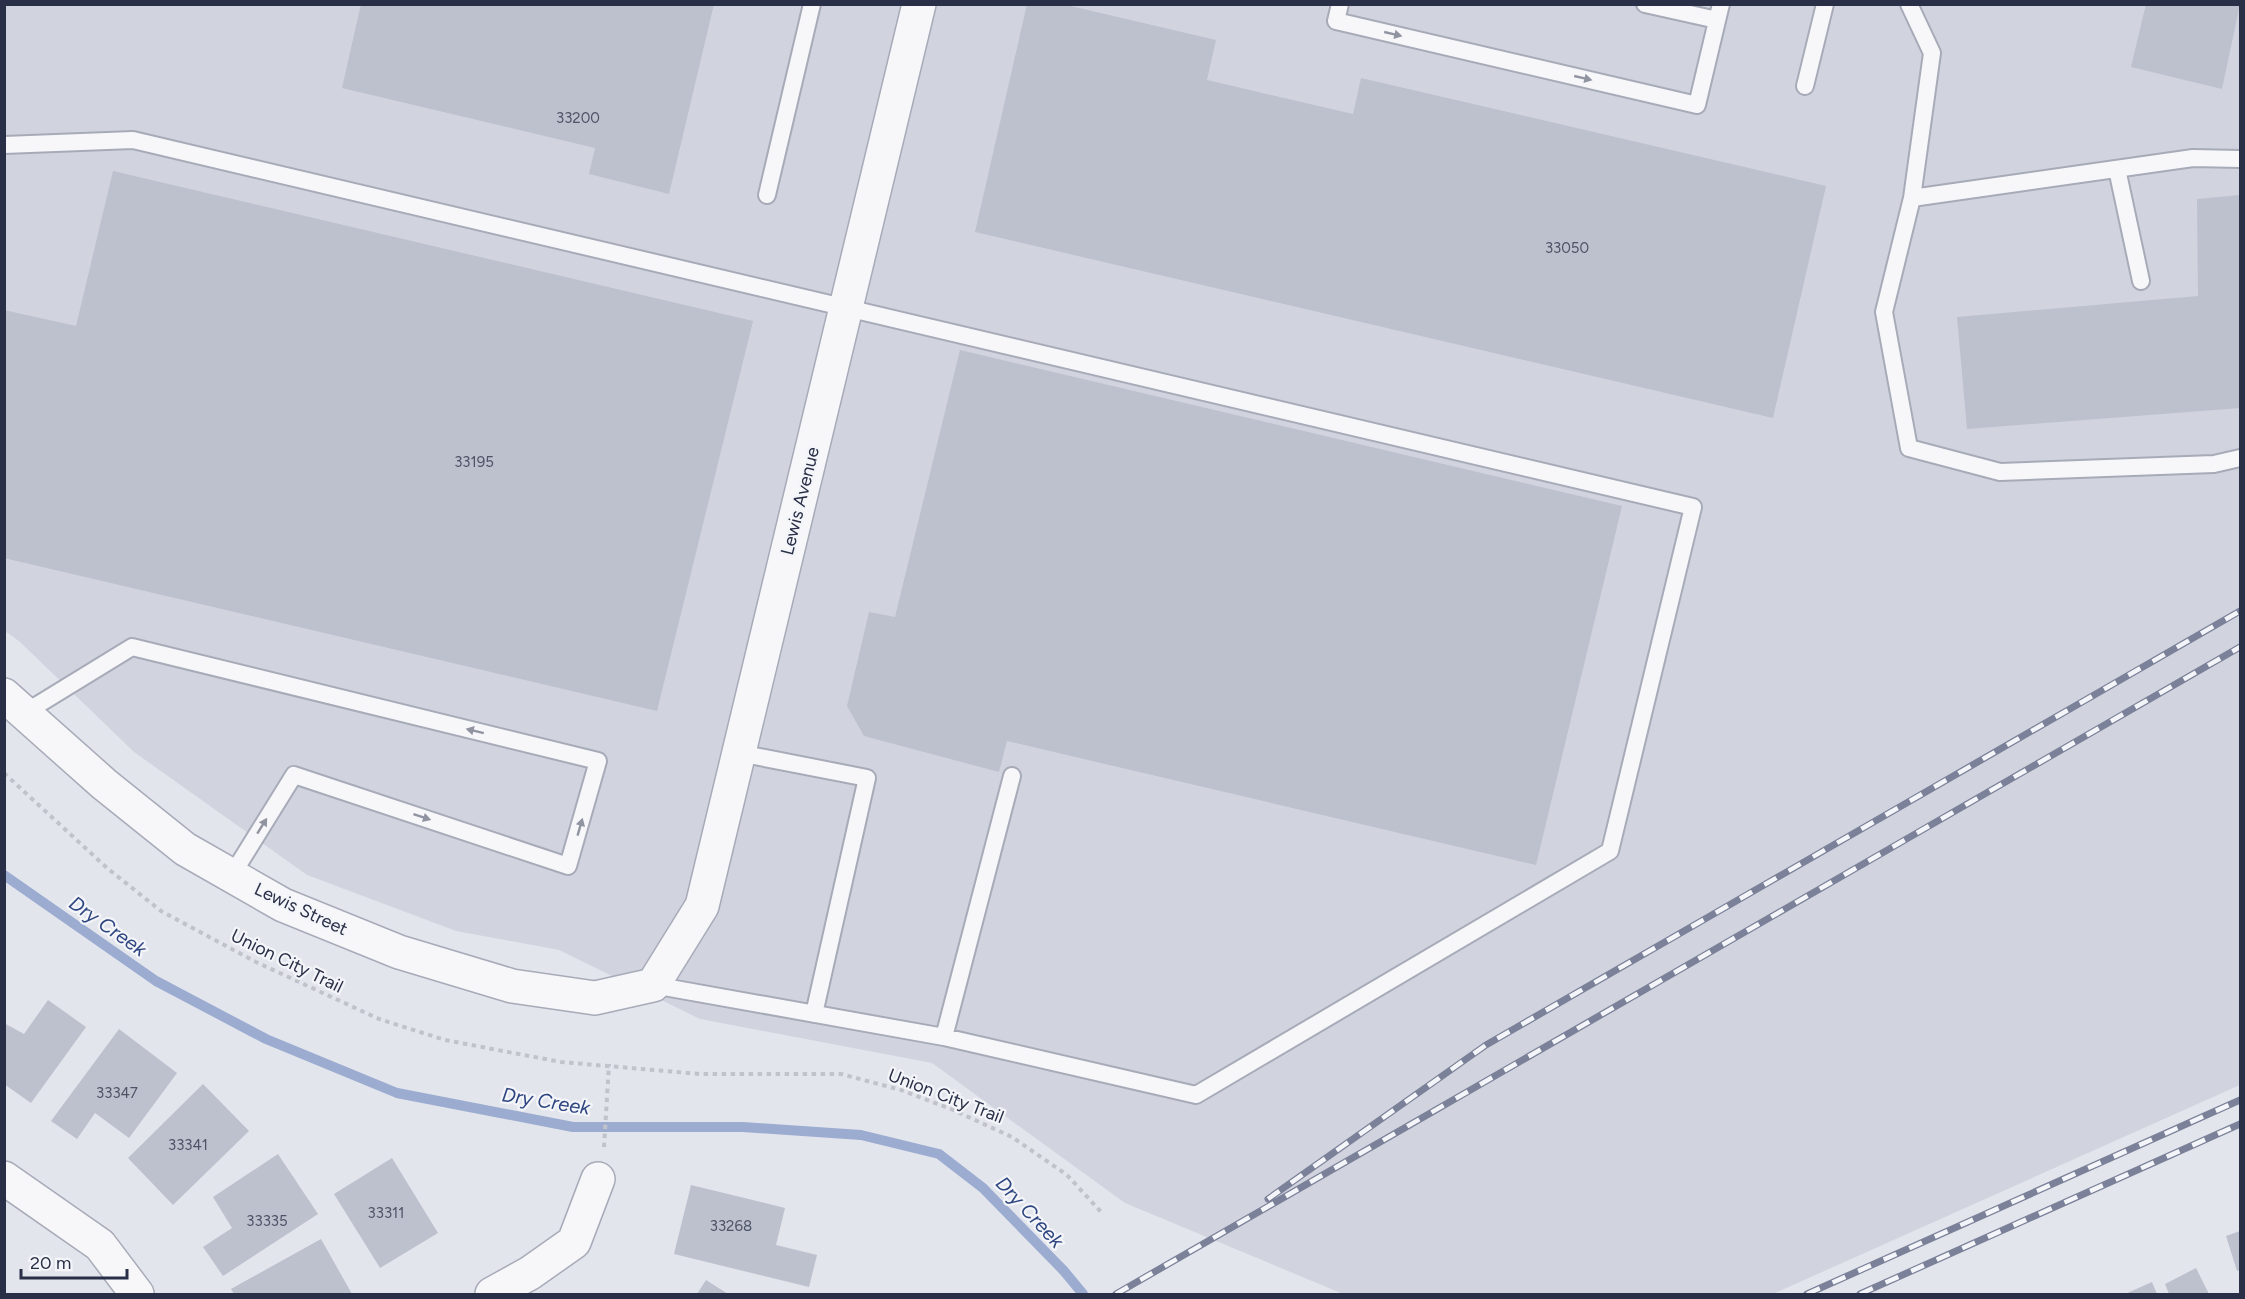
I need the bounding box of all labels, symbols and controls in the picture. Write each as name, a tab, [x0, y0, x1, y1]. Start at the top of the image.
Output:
one-way arrow	[1384, 30, 1403, 39]
one-way arrow	[1574, 74, 1593, 84]
house number: 33200	[556, 109, 600, 127]
house number: 33050	[1545, 239, 1589, 257]
street label: Lewis Avenue	[776, 444, 824, 557]
house number: 33195	[454, 453, 494, 471]
one-way arrow	[466, 725, 484, 735]
one-way arrow	[413, 813, 431, 823]
one-way arrow	[575, 817, 585, 836]
one-way arrow	[257, 818, 268, 834]
street label: Lewis Street	[251, 878, 351, 940]
water label: Dry Creek	[65, 891, 152, 962]
street label: Union City Trail	[227, 924, 347, 998]
street label: Union City Trail	[885, 1064, 1007, 1128]
water label: Dry Creek	[500, 1082, 593, 1120]
house number: 33347	[96, 1084, 138, 1102]
house number: 33341	[168, 1136, 208, 1154]
water label: Dry Creek	[991, 1171, 1070, 1254]
house number: 33311	[368, 1204, 404, 1222]
house number: 33335	[246, 1212, 288, 1230]
house number: 33268	[710, 1217, 752, 1235]
scale bar	[21, 1242, 128, 1280]
text: 20 m	[30, 1252, 71, 1274]

